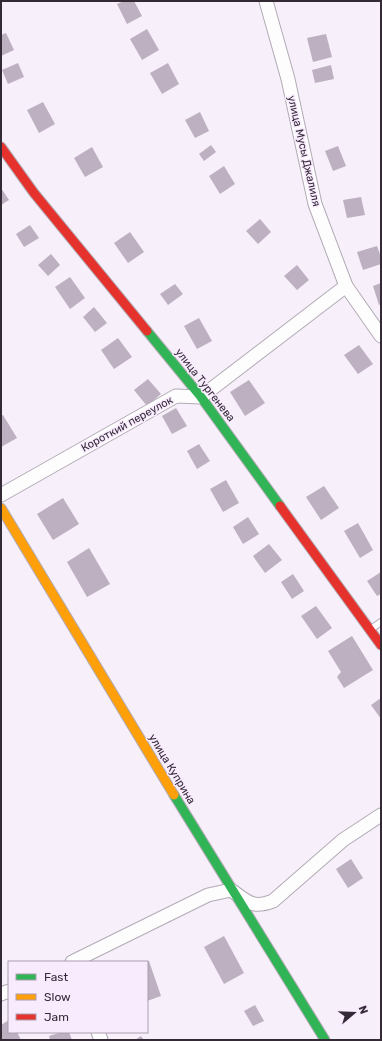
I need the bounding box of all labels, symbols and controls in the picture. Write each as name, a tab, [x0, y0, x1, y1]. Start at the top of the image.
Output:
street label: улица Мусы Джалиля	[285, 94, 323, 208]
street label: улица Тургенева	[172, 346, 238, 424]
street label: Короткий переулок	[79, 393, 175, 455]
street label: улица Куприна	[146, 732, 198, 806]
legend	[8, 961, 148, 1033]
text: Fast	[44, 970, 68, 984]
text: Slow	[44, 990, 71, 1004]
north arrow	[334, 993, 374, 1033]
text: N	[356, 1004, 370, 1016]
text: Jam	[44, 1010, 69, 1024]

